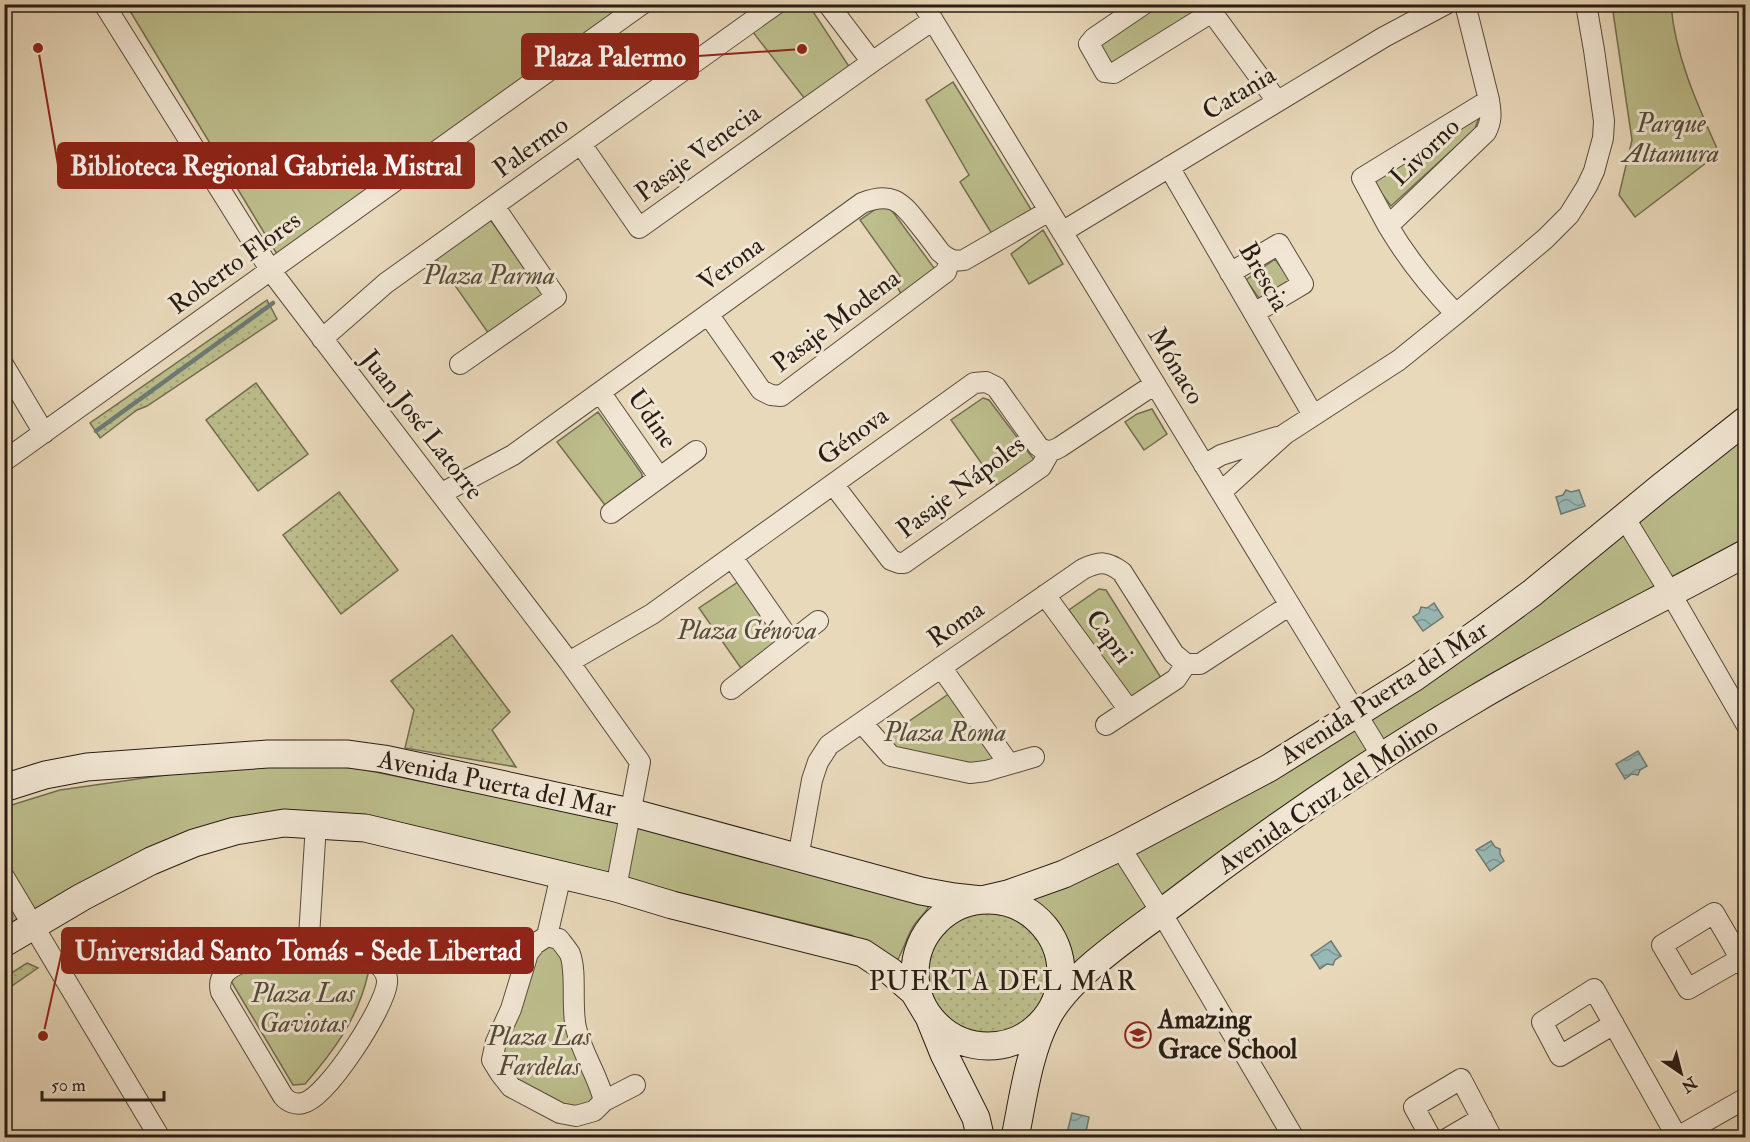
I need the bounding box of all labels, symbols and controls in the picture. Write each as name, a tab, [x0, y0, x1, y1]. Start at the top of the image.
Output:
callout: Plaza Palermo	[522, 34, 698, 79]
text: Plaza Palermo	[534, 41, 686, 74]
street label: Catania	[1197, 59, 1282, 127]
street label: Pasaje Venecia	[629, 97, 767, 209]
park label: Parque Altamura	[1620, 108, 1719, 170]
street label: Palermo	[487, 109, 575, 185]
street label: Livorno	[1383, 111, 1467, 193]
callout: Biblioteca Regional Gabriela Mistral	[58, 143, 474, 188]
text: Biblioteca Regional Gabriela Mistral	[70, 150, 463, 184]
street label: Roberto Flores	[163, 204, 307, 322]
street label: Verona	[692, 229, 770, 298]
street label: Brescia	[1232, 237, 1297, 317]
park label: Plaza Parma	[422, 260, 555, 292]
street label: Pasaje Modena	[766, 262, 907, 380]
street label: Mónaco	[1141, 322, 1211, 410]
street label: Juan José Latorre	[353, 343, 491, 506]
street label: Udine	[620, 383, 684, 455]
street label: Génova	[811, 399, 895, 472]
street label: Pasaje Nápoles	[890, 428, 1032, 546]
street label: Roma	[922, 593, 991, 655]
street label: Capri	[1078, 604, 1139, 671]
street label: Avenida Puerta del Mar	[1273, 614, 1494, 773]
park label: Plaza Génova	[676, 615, 817, 647]
street label: Avenida Cruz del Molino	[1211, 710, 1444, 882]
park label: Plaza Roma	[883, 717, 1006, 749]
street label: Avenida Puerta del Mar	[374, 743, 619, 825]
callout: Universidad Santo Tomás - Sede Libertad	[62, 928, 533, 973]
text: Universidad Santo Tomás - Sede Libertad	[74, 935, 522, 968]
district label: PUERTA DEL MAR	[869, 965, 1137, 998]
park label: Plaza Las Gaviotas	[250, 978, 356, 1040]
place label: Amazing Grace School	[1157, 1004, 1298, 1066]
school or university icon: Amazing Grace School	[1123, 1020, 1153, 1050]
park label: Plaza Las Fardelas	[486, 1021, 592, 1083]
north arrow	[1651, 1043, 1711, 1103]
scale bar	[42, 1064, 164, 1102]
text: N	[1677, 1072, 1701, 1097]
text: 50 m	[51, 1074, 86, 1097]

